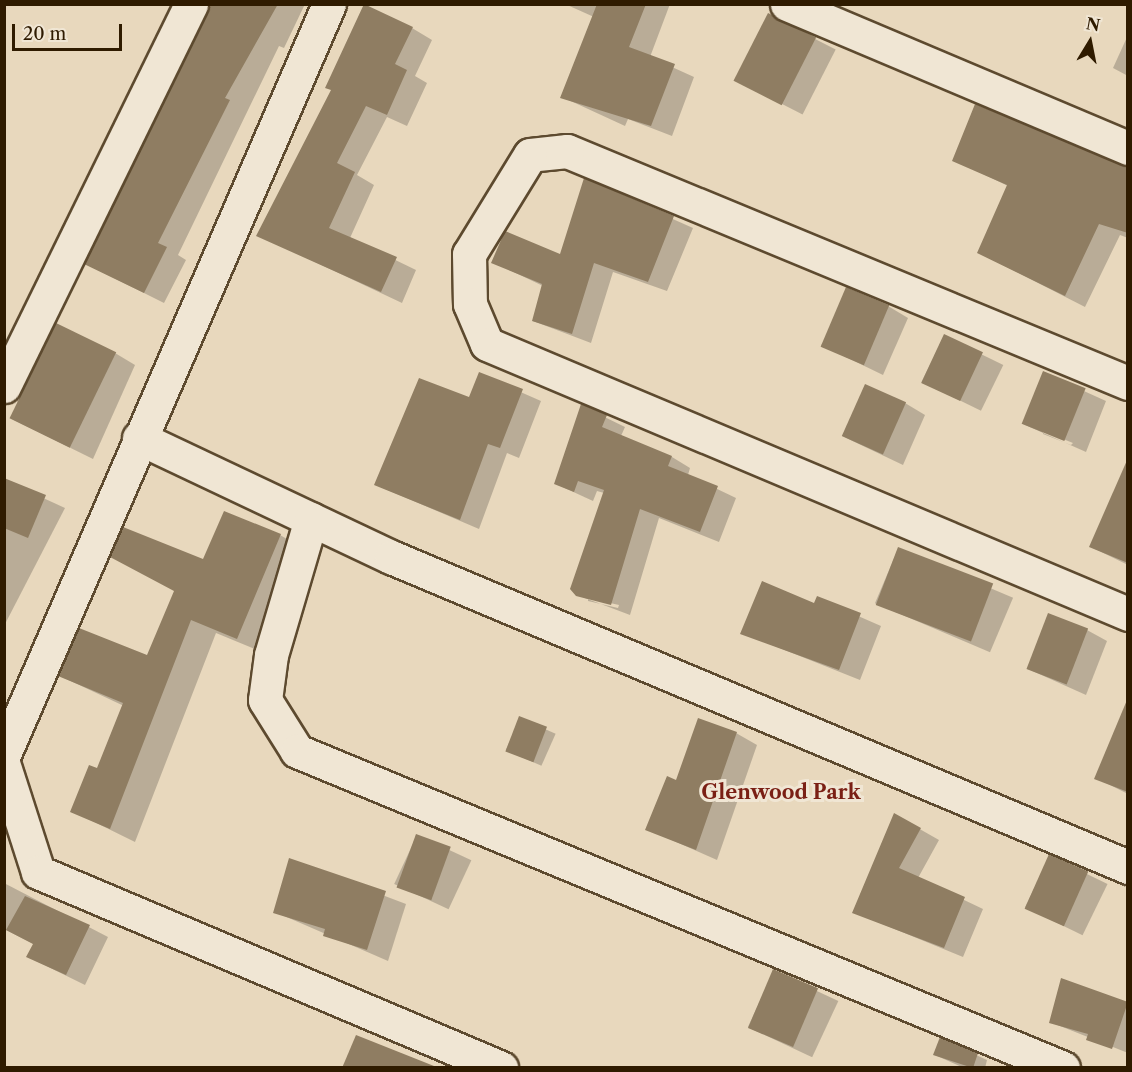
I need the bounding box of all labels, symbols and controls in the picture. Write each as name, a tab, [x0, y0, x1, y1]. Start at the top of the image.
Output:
scale bar	[15, 12, 124, 50]
north arrow	[1060, 12, 1120, 72]
text: N	[1085, 13, 1102, 35]
text: 20 m	[23, 23, 66, 45]
district label: Glenwood Park	[701, 780, 861, 804]

